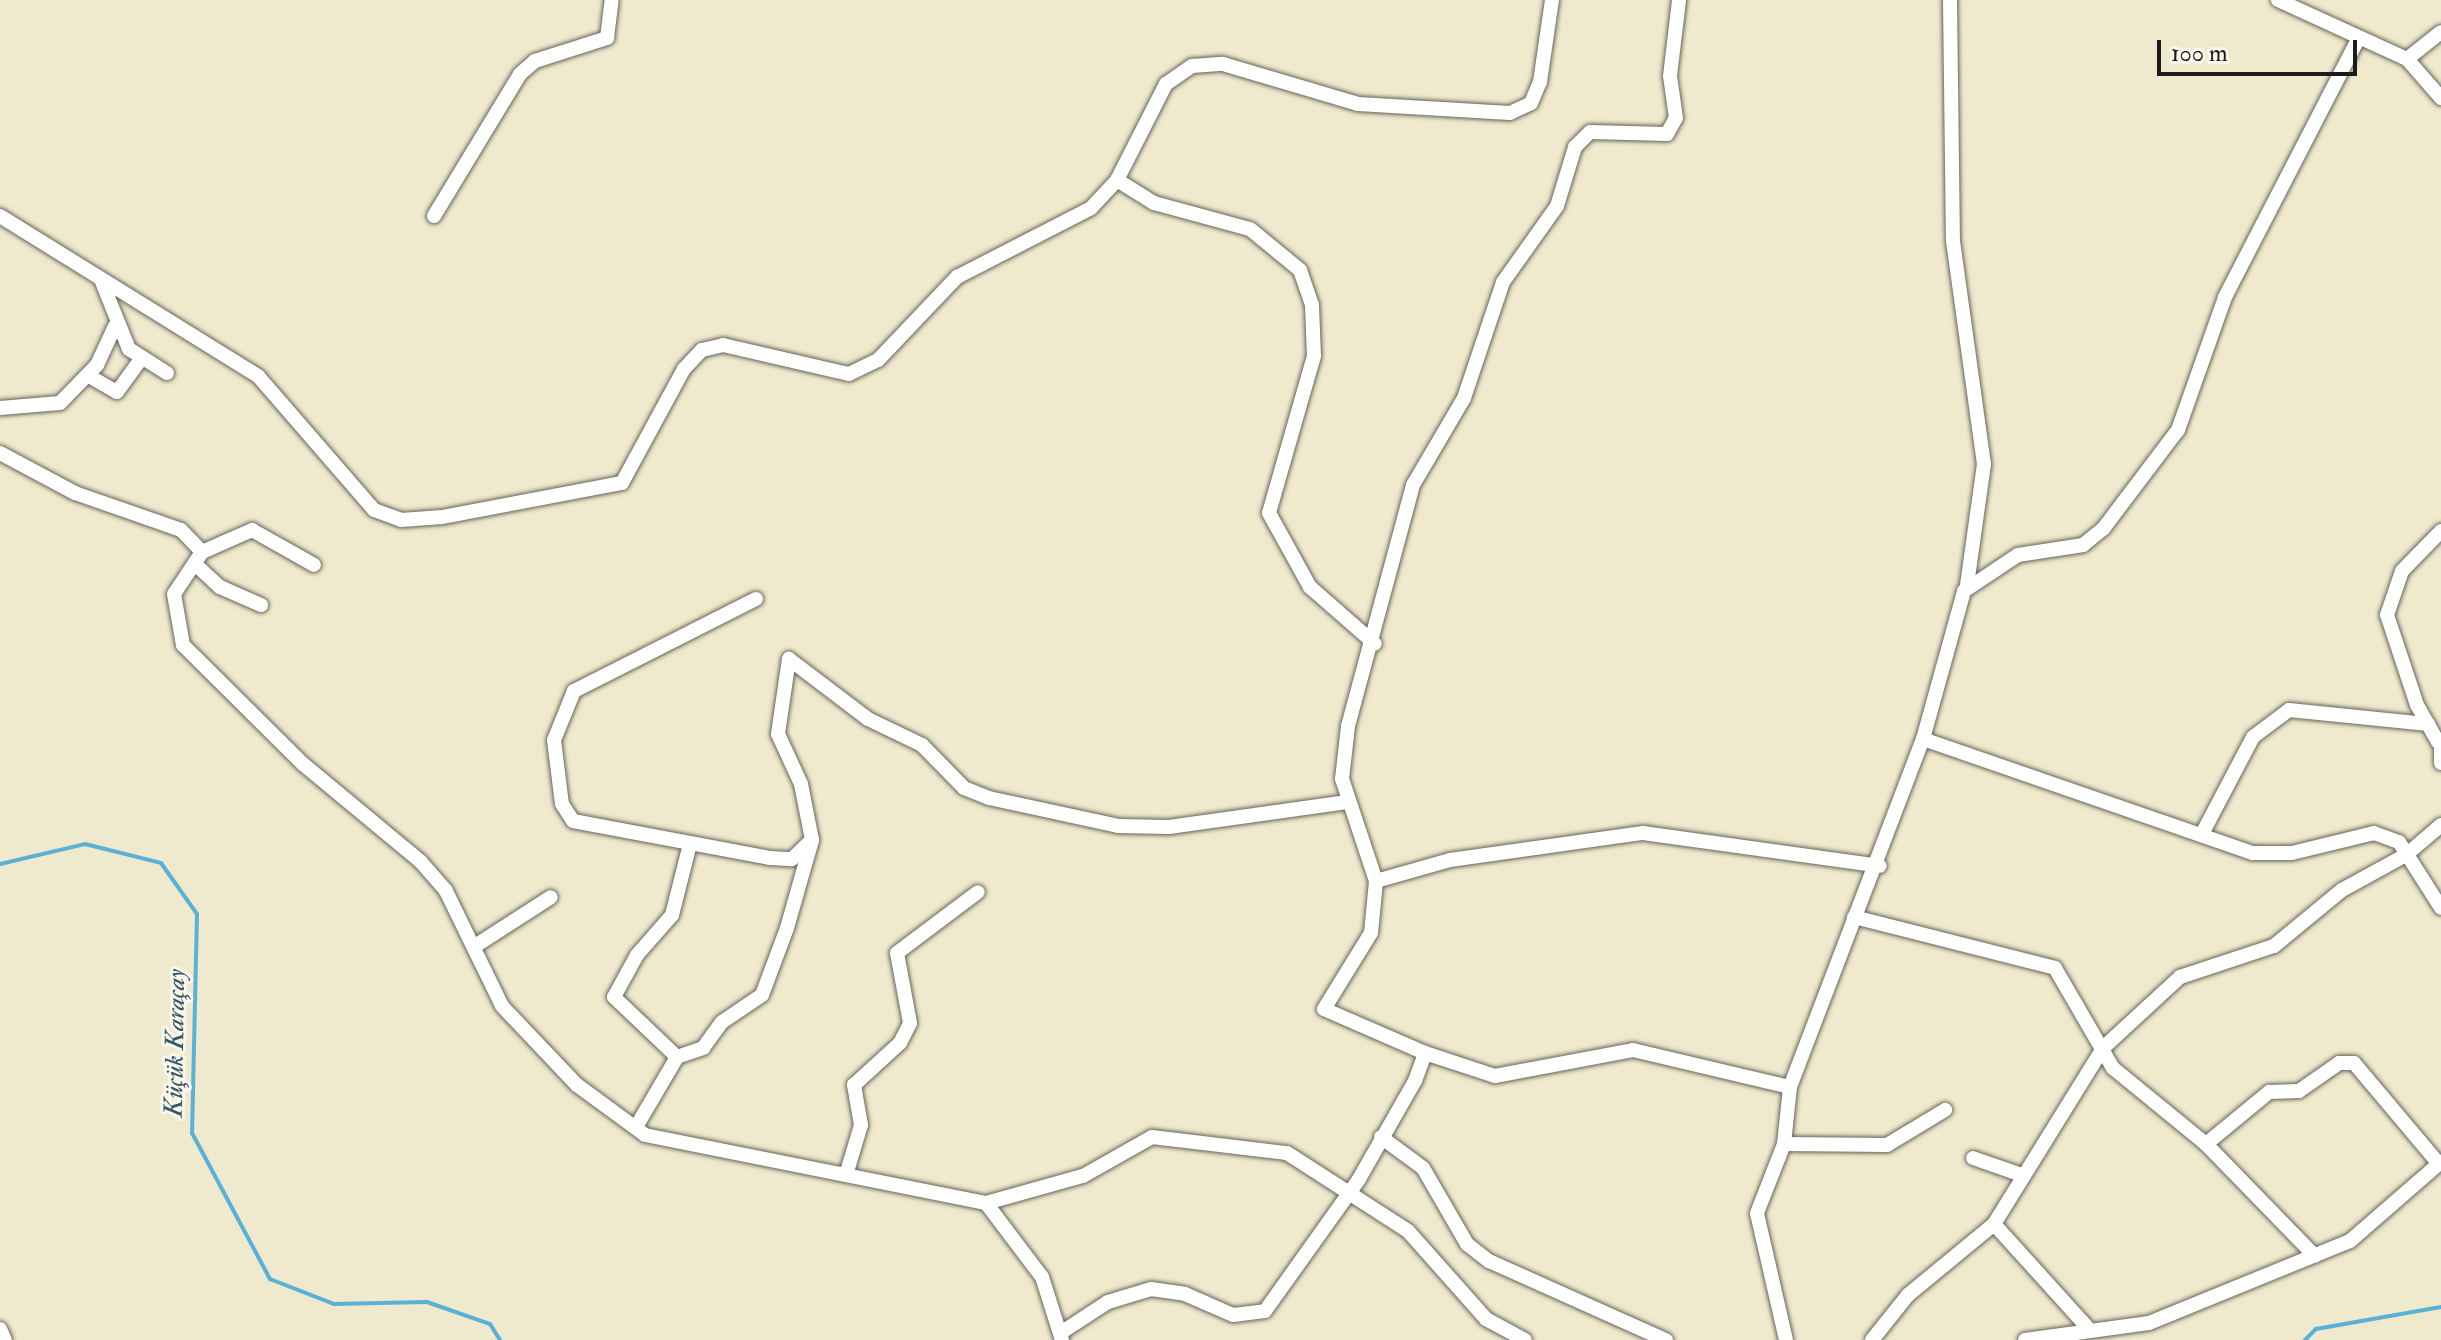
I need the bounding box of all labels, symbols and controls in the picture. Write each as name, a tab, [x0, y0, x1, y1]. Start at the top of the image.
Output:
scale bar	[2161, 24, 2361, 74]
text: 100 m	[2171, 38, 2228, 69]
water label: Küçük Karaçay	[159, 969, 193, 1117]

